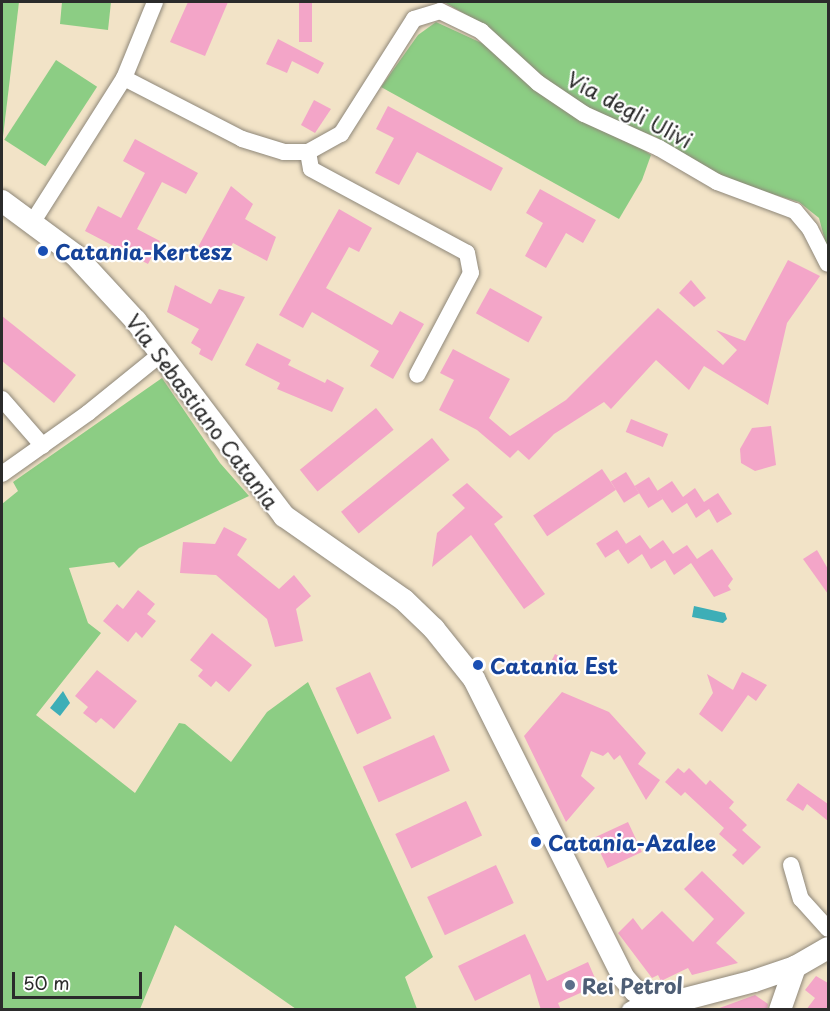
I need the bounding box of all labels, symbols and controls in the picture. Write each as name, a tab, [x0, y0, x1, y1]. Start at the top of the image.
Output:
street label: Via degli Ulivi	[563, 66, 697, 152]
place label: Catania-Kertesz	[55, 238, 232, 264]
marker: Catania-Kertesz	[36, 244, 50, 258]
street label: Via Sebastiano Catania	[122, 309, 284, 513]
place label: Catania Est	[490, 652, 618, 678]
marker: Catania Est	[471, 658, 485, 672]
place label: Catania-Azalee	[548, 829, 716, 855]
marker: Catania-Azalee	[529, 835, 543, 849]
scale bar	[15, 960, 146, 998]
text: 50 m	[23, 969, 70, 996]
place label: Rei Petrol	[582, 972, 684, 998]
marker: Rei Petrol	[563, 978, 577, 992]

